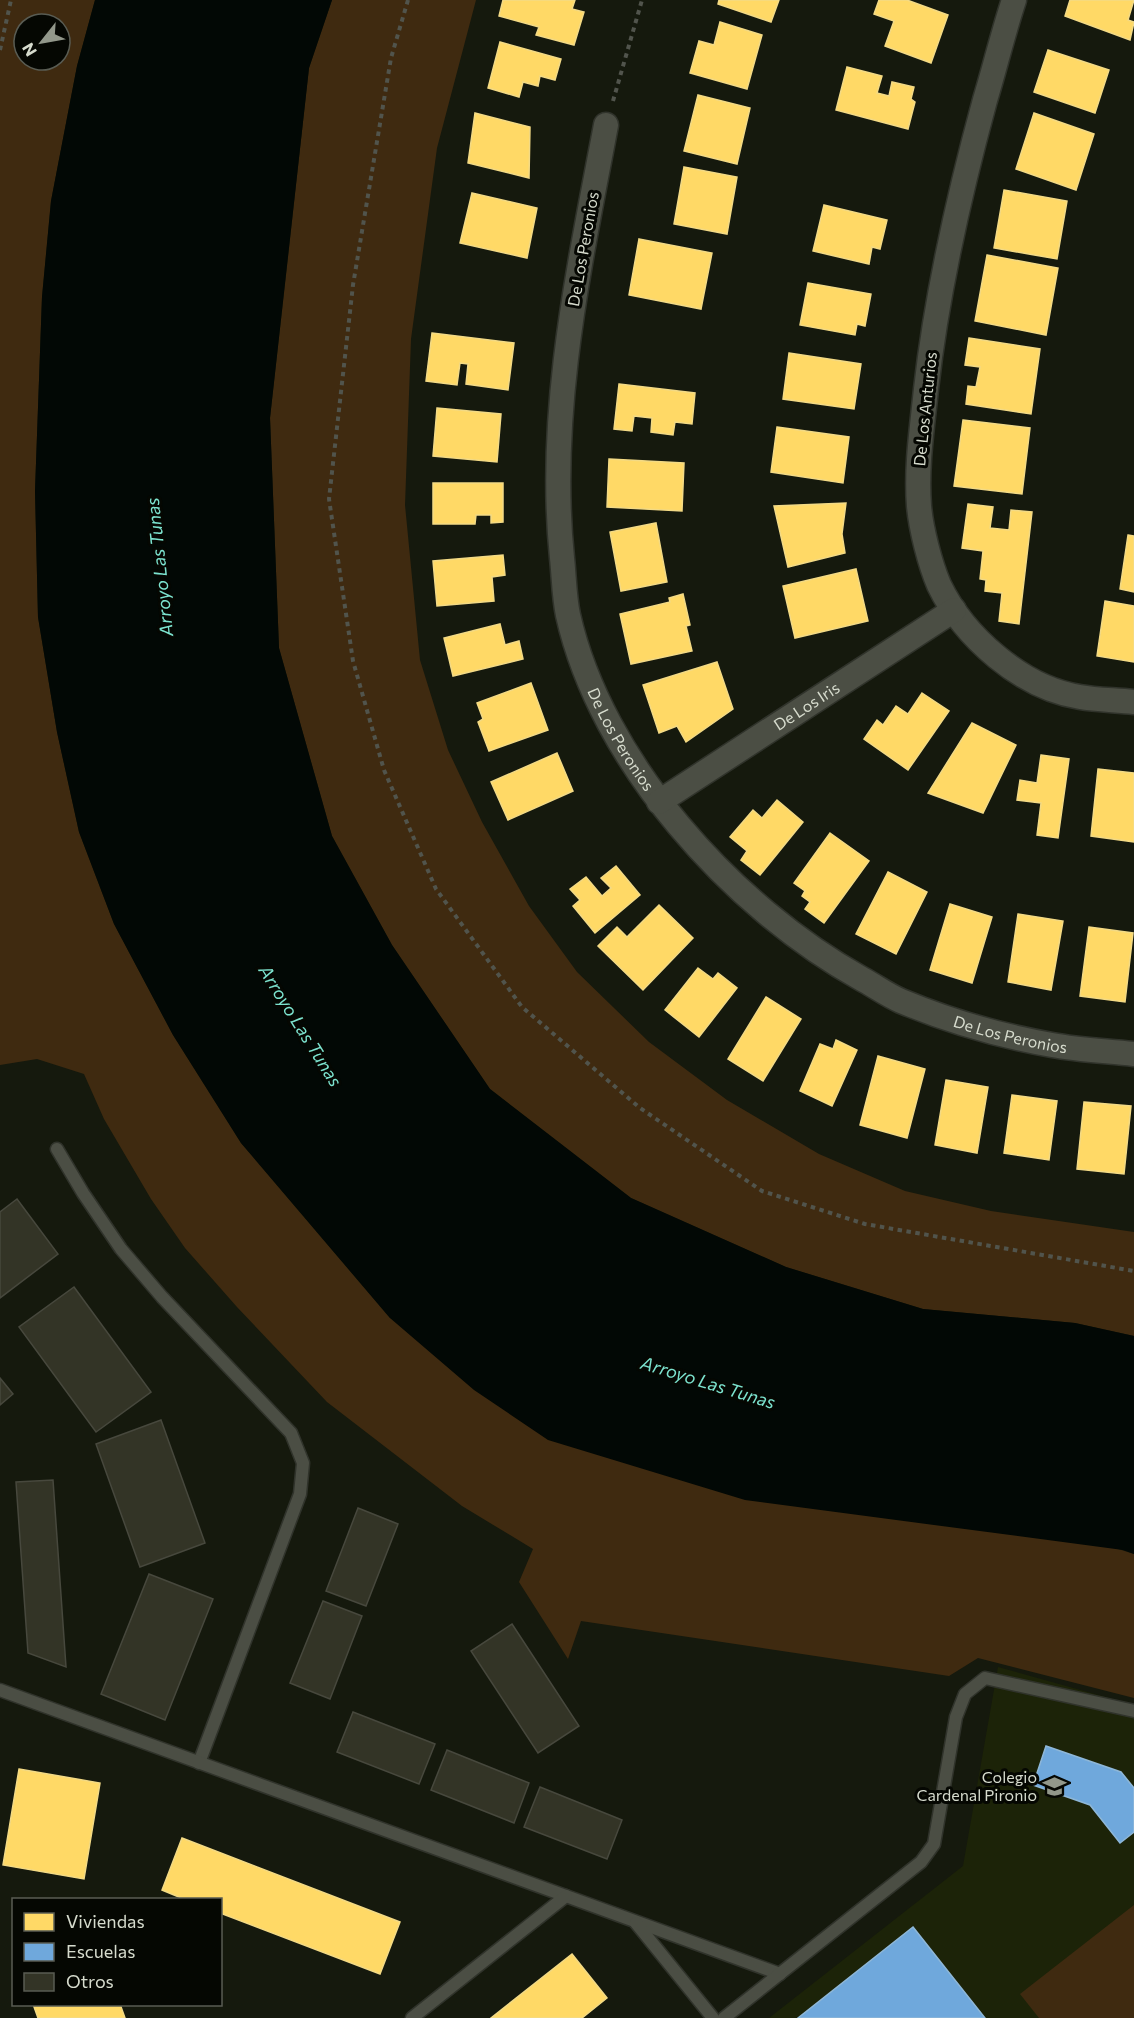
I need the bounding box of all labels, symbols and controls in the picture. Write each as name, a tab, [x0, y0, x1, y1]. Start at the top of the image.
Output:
north arrow	[12, 12, 72, 72]
text: N	[17, 40, 40, 60]
street label: De Los Peronios	[563, 190, 602, 308]
street label: De Los Anturios	[909, 351, 940, 467]
water label: Arroyo Las Tunas	[141, 497, 177, 639]
street label: De Los Iris	[770, 677, 843, 734]
street label: De Los Peronios	[584, 684, 659, 794]
water label: Arroyo Las Tunas	[254, 960, 347, 1090]
street label: De Los Peronios	[951, 1011, 1068, 1056]
water label: Arroyo Las Tunas	[637, 1351, 778, 1413]
place label: Colegio Cardenal Pironio	[917, 1767, 1037, 1804]
school or university icon: Colegio Cardenal Pironio	[1042, 1773, 1068, 1799]
legend	[12, 1898, 222, 2006]
text: Viviendas	[66, 1910, 145, 1932]
text: Escuelas	[66, 1940, 135, 1962]
text: Otros	[66, 1970, 114, 1992]

